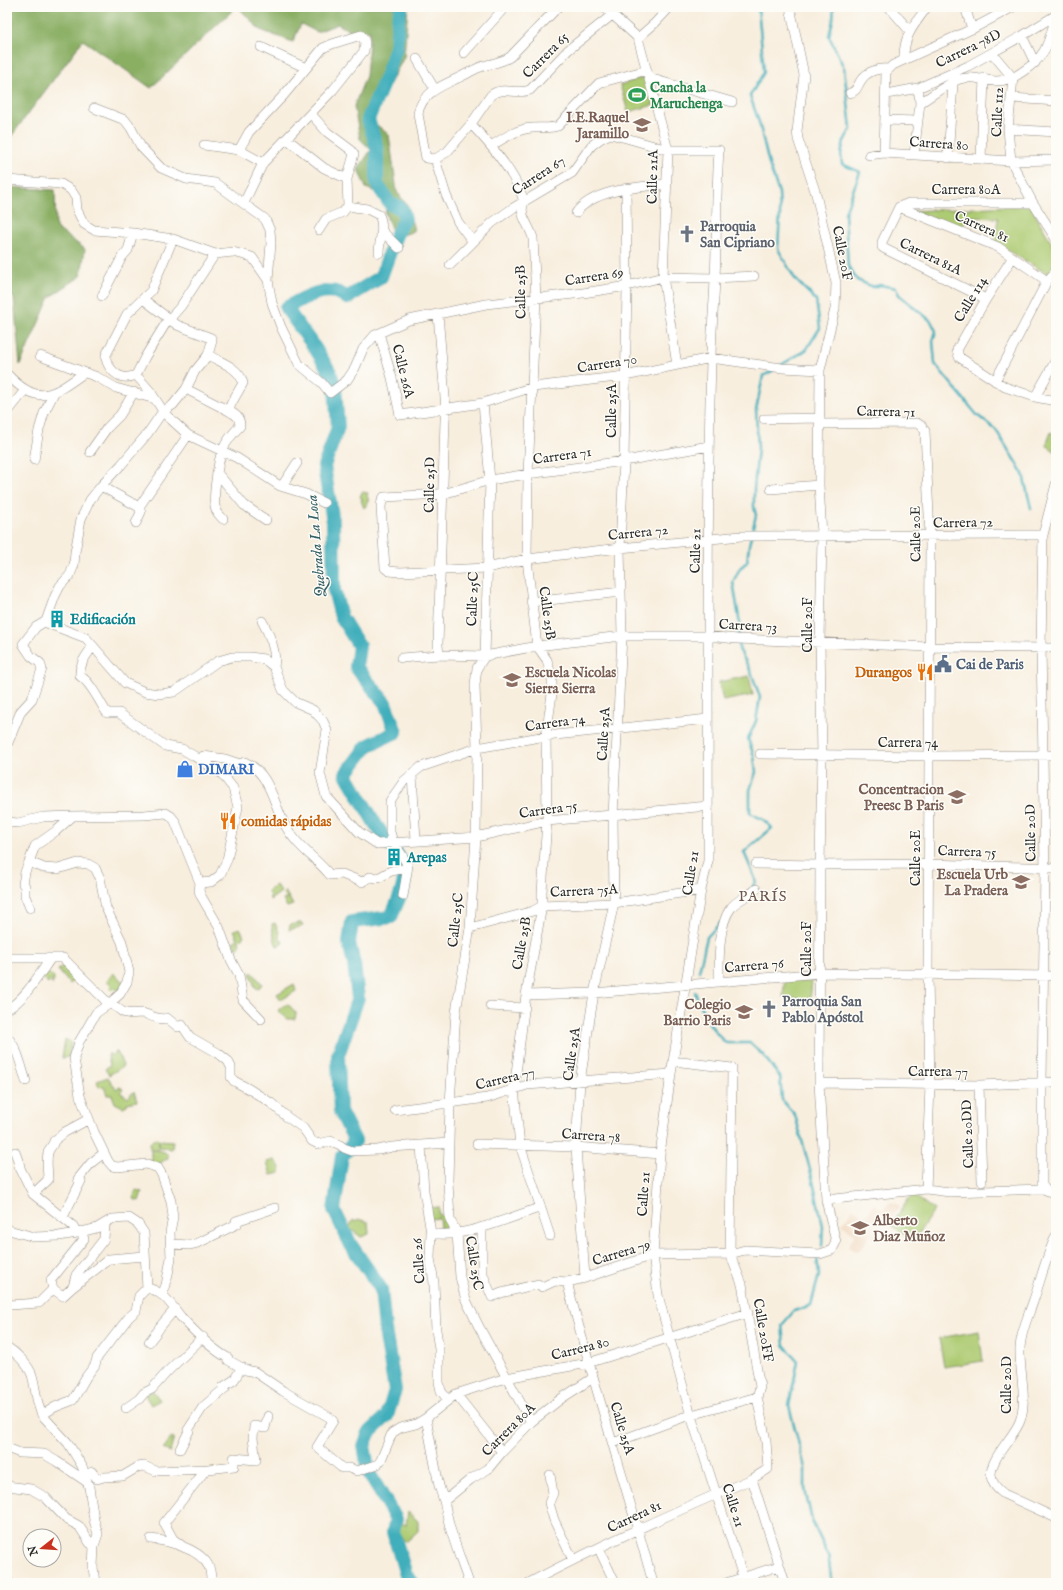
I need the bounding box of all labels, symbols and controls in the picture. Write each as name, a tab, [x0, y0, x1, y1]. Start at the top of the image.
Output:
street label: Carrera 78D	[933, 25, 1004, 72]
street label: Carrera 65	[519, 29, 573, 83]
place label: Cancha la Maruchenga	[650, 79, 724, 113]
sports icon: Cancha la Maruchenga	[627, 85, 647, 105]
street label: Calle 112	[988, 86, 1008, 137]
place label: I.E.Raquel Jaramillo	[566, 109, 630, 143]
school or university icon: I.E.Raquel Jaramillo	[632, 115, 652, 135]
street label: Carrera 80	[909, 133, 969, 155]
street label: Calle 21A	[644, 149, 662, 204]
street label: Carrera 67	[509, 152, 568, 200]
street label: Carrera 80A	[932, 181, 1001, 199]
street label: Carrera 81	[952, 207, 1012, 247]
place label: Parroquia San Cipriano	[700, 218, 775, 252]
church icon: Parroquia San Cipriano	[677, 224, 697, 244]
street label: Calle 20F	[828, 224, 856, 282]
street label: Carrera 81A	[896, 234, 965, 280]
street label: Carrera 69	[564, 263, 625, 290]
street label: Calle 25B	[512, 265, 530, 319]
street label: Calle 114	[950, 273, 992, 326]
street label: Calle 26A	[388, 342, 419, 401]
street label: Carrera 70	[576, 350, 639, 378]
street label: Calle 25A	[603, 383, 621, 438]
street label: Carrera 71	[856, 402, 916, 422]
street label: Carrera 71	[532, 443, 592, 469]
street label: Calle 25D	[421, 457, 439, 513]
water label: Quebrada La Loca	[303, 494, 330, 598]
street label: Calle 20E	[907, 505, 925, 562]
street label: Carrera 72	[933, 513, 994, 533]
street label: Carrera 72	[607, 521, 669, 545]
street label: Calle 21	[687, 528, 705, 574]
street label: Calle 25C	[463, 571, 483, 627]
street label: Calle 25B	[534, 585, 560, 641]
street label: Calle 20F	[799, 597, 817, 653]
building icon: Edificación	[47, 609, 67, 629]
place label: Edificación	[70, 611, 136, 629]
street label: Carrera 73	[718, 615, 778, 637]
public building icon: Cai de Paris	[933, 654, 953, 674]
place label: Cai de Paris	[956, 656, 1024, 674]
restaurant icon: Durangos	[915, 662, 935, 682]
place label: Escuela Nicolas Sierra Sierra	[525, 664, 616, 698]
place label: Durangos	[855, 664, 912, 682]
school or university icon: Escuela Nicolas Sierra Sierra	[502, 670, 522, 690]
street label: Calle 25A	[594, 706, 614, 762]
street label: Carrera 74	[524, 710, 586, 736]
street label: Carrera 74	[878, 734, 938, 752]
shop icon: DIMARI	[175, 759, 195, 779]
place label: DIMARI	[198, 761, 254, 779]
place label: Concentracion Preesc B Paris	[859, 781, 945, 815]
school or university icon: Concentracion Preesc B Paris	[947, 787, 967, 807]
street label: Carrera 75	[518, 797, 578, 823]
street label: Calle 20D	[1021, 804, 1041, 862]
restaurant icon: comidas rápidas	[218, 811, 238, 831]
place label: comidas rápidas	[241, 813, 331, 831]
street label: Calle 20E	[907, 830, 925, 886]
street label: Carrera 75	[937, 842, 997, 862]
building icon: Arepas	[384, 847, 404, 867]
place label: Arepas	[406, 849, 447, 867]
street label: Calle 21	[679, 850, 703, 897]
place label: Escuela Urb La Pradera	[937, 866, 1009, 900]
school or university icon: Escuela Urb La Pradera	[1011, 872, 1031, 892]
street label: Carrera 75A	[550, 880, 619, 902]
district label: PARÍS	[739, 887, 787, 906]
street label: Calle 25C	[444, 892, 468, 948]
street label: Calle 25B	[508, 915, 536, 971]
street label: Calle 20F	[798, 921, 816, 977]
street label: Carrera 76	[724, 954, 786, 978]
place label: Parroquia San Pablo Apóstol	[782, 993, 865, 1027]
place label: Colegio Barrio Paris	[663, 996, 731, 1030]
church icon: Parroquia San Pablo Apóstol	[759, 999, 779, 1019]
school or university icon: Colegio Barrio Paris	[734, 1002, 754, 1022]
street label: Calle 25A	[559, 1026, 585, 1082]
street label: Carrera 77	[474, 1063, 537, 1095]
street label: Carrera 77	[908, 1063, 968, 1081]
street label: Calle 20DD	[958, 1099, 978, 1169]
street label: Carrera 78	[561, 1125, 621, 1147]
street label: Calle 21	[633, 1171, 655, 1217]
place label: Alberto Diaz Muñoz	[872, 1212, 946, 1246]
school or university icon: Alberto Diaz Muñoz	[850, 1218, 870, 1238]
street label: Calle 25C	[461, 1235, 487, 1292]
street label: Calle 26	[408, 1236, 430, 1284]
street label: Carrera 79	[590, 1236, 652, 1270]
street label: Calle 20FF	[749, 1297, 777, 1364]
street label: Carrera 80	[549, 1333, 611, 1365]
street label: Calle 20D	[998, 1356, 1016, 1414]
street label: Carrera 80A	[478, 1399, 540, 1460]
street label: Calle 25A	[606, 1400, 639, 1457]
street label: Calle 21	[718, 1481, 749, 1529]
street label: Carrera 81	[604, 1497, 664, 1537]
north arrow	[22, 1528, 62, 1568]
text: N	[25, 1544, 42, 1558]

